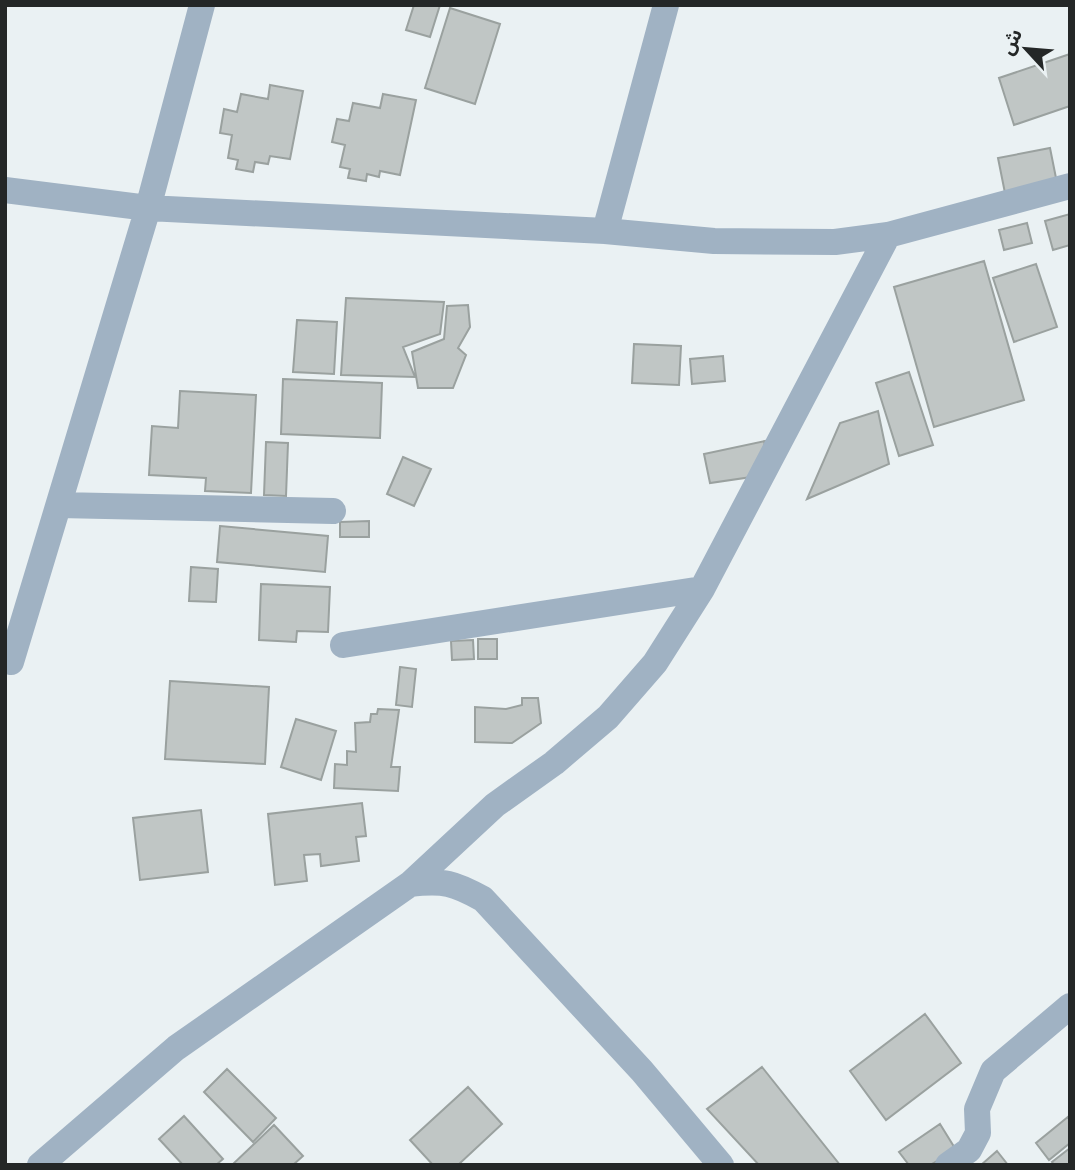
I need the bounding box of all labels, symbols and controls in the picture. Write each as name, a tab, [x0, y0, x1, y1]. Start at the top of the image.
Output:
north arrow	[991, 14, 1061, 84]
text: ش	[995, 25, 1027, 59]

